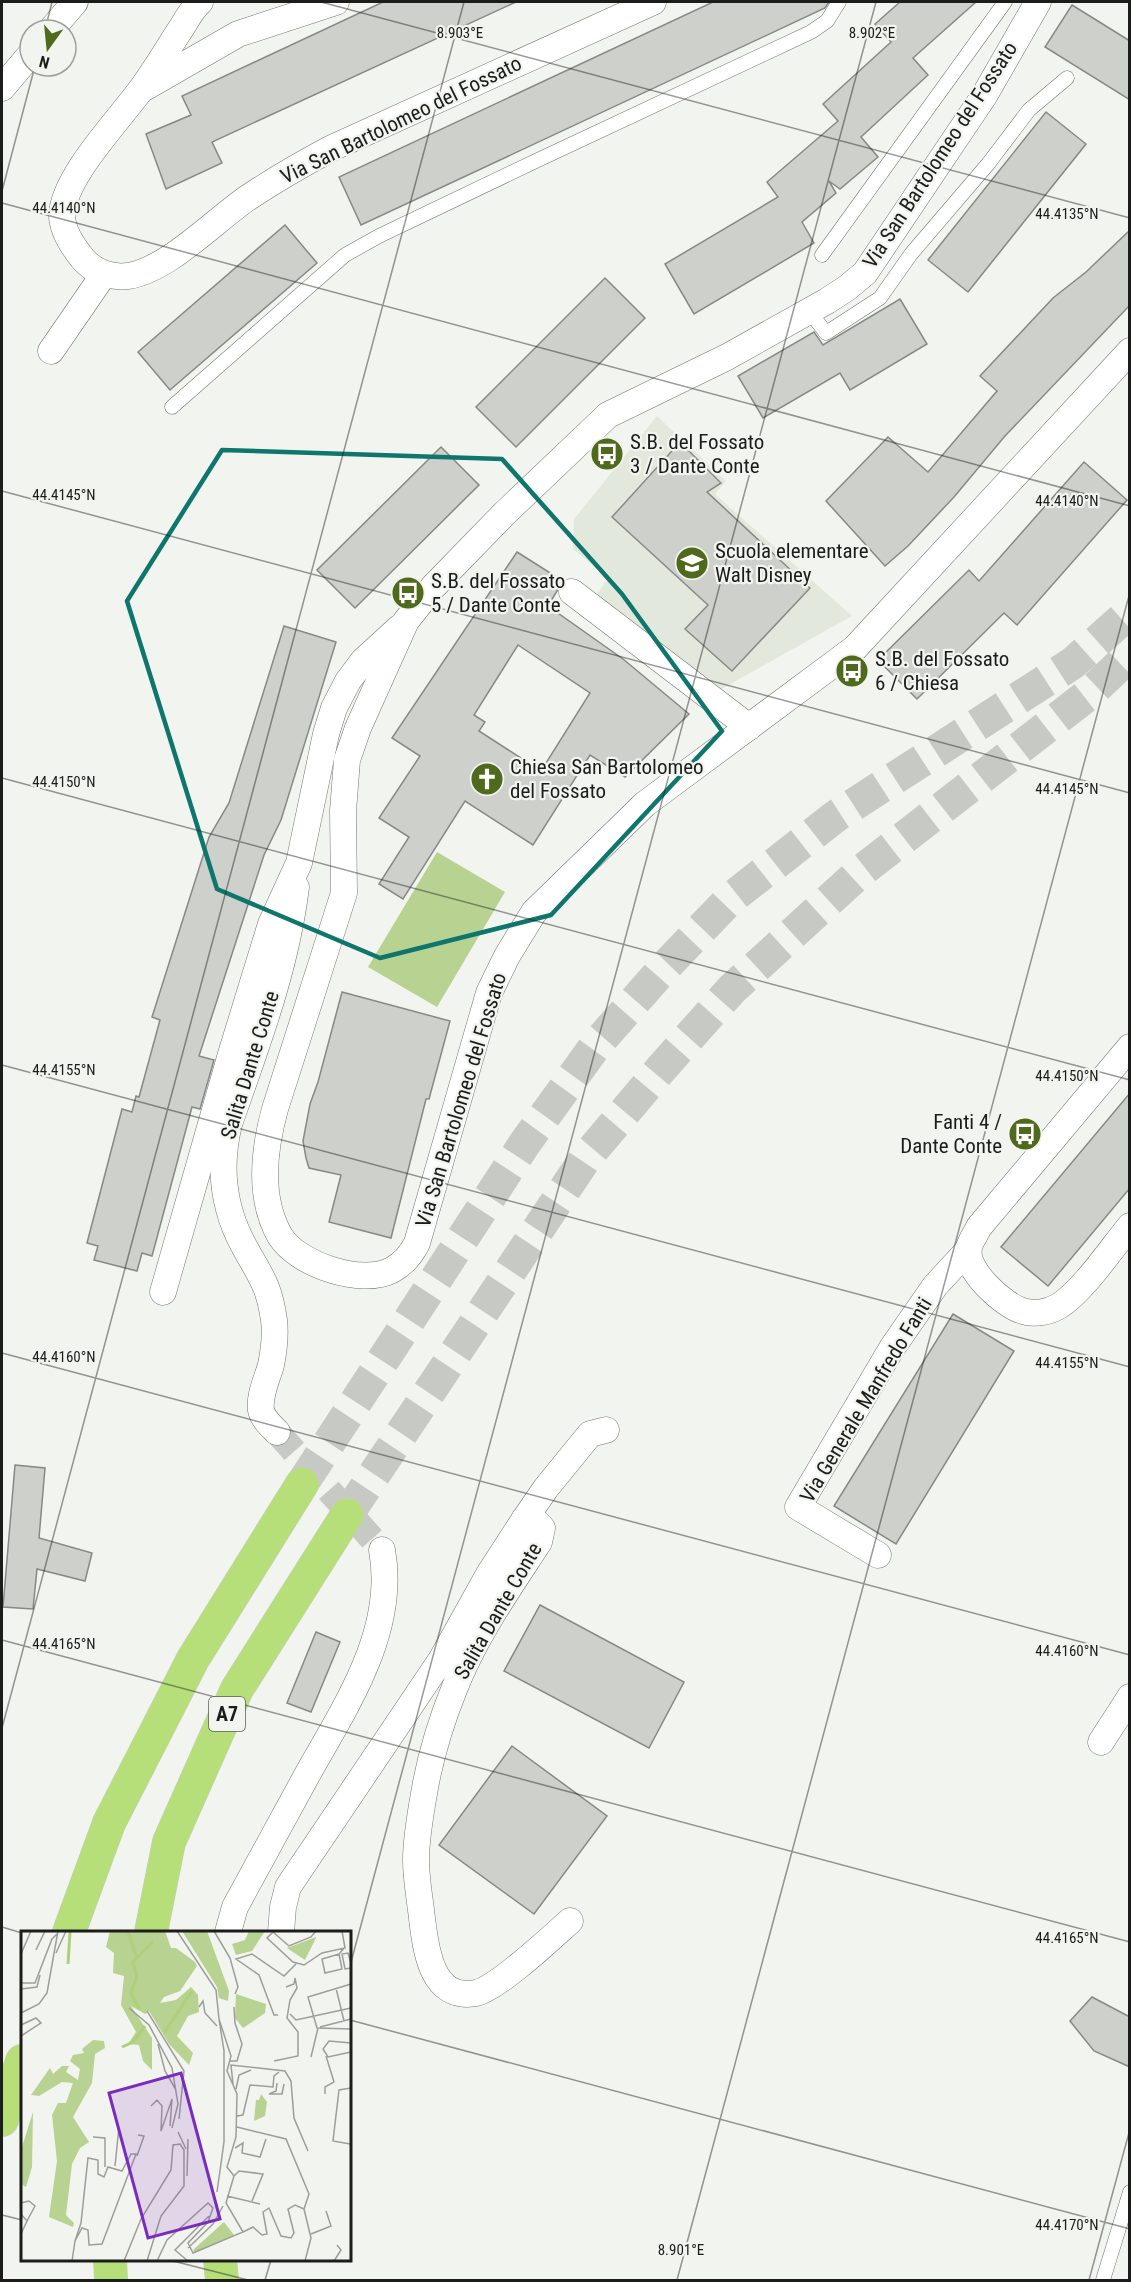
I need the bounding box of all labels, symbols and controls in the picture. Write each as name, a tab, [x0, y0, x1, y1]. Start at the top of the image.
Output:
north arrow	[18, 18, 78, 78]
text: 8.903°E	[437, 24, 483, 42]
text: 8.902°E	[849, 24, 895, 42]
street label: Via San Bartolomeo del Fossato	[858, 37, 1022, 273]
street label: Via San Bartolomeo del Fossato	[277, 51, 525, 189]
text: N	[37, 52, 51, 72]
text: 44.4140°N	[32, 199, 96, 217]
text: 44.4135°N	[1035, 205, 1099, 223]
place label: S.B. del Fossato 3 / Dante Conte	[630, 430, 764, 478]
bus stop icon: S.B. del Fossato 3 / Dante Conte	[589, 436, 625, 472]
text: 44.4145°N	[32, 486, 96, 504]
text: 44.4140°N	[1035, 492, 1099, 510]
place label: Scuola elementare Walt Disney	[715, 539, 869, 587]
school or university icon: Scuola elementare Walt Disney	[674, 545, 710, 581]
place label: S.B. del Fossato 5 / Dante Conte	[431, 569, 565, 617]
bus stop icon: S.B. del Fossato 5 / Dante Conte	[390, 575, 426, 611]
place label: S.B. del Fossato 6 / Chiesa	[875, 647, 1009, 695]
bus stop icon: S.B. del Fossato 6 / Chiesa	[834, 653, 870, 689]
place label: Chiesa San Bartolomeo del Fossato	[510, 755, 704, 803]
church icon: Chiesa San Bartolomeo del Fossato	[469, 761, 505, 797]
text: 44.4150°N	[32, 773, 96, 791]
text: 44.4145°N	[1035, 780, 1099, 798]
street label: Via San Bartolomeo del Fossato	[411, 970, 511, 1230]
street label: Salita Dante Conte	[216, 988, 284, 1142]
text: 44.4155°N	[32, 1061, 96, 1079]
text: 44.4150°N	[1035, 1067, 1099, 1085]
place label: Fanti 4 / Dante Conte	[900, 1110, 1002, 1158]
bus stop icon: Fanti 4 / Dante Conte	[1007, 1116, 1043, 1152]
street label: Via Generale Manfredo Fanti	[795, 1293, 937, 1507]
text: 44.4160°N	[32, 1348, 96, 1366]
text: 44.4155°N	[1035, 1354, 1099, 1372]
street label: Salita Dante Conte	[449, 1538, 547, 1683]
text: 44.4165°N	[32, 1635, 96, 1653]
text: 44.4160°N	[1035, 1642, 1099, 1660]
road number: A7	[209, 1697, 245, 1731]
text: 44.4165°N	[1035, 1929, 1099, 1947]
inset map	[21, 1931, 351, 2261]
text: 44.4170°N	[1035, 2216, 1099, 2234]
text: 8.901°E	[658, 2241, 704, 2259]

